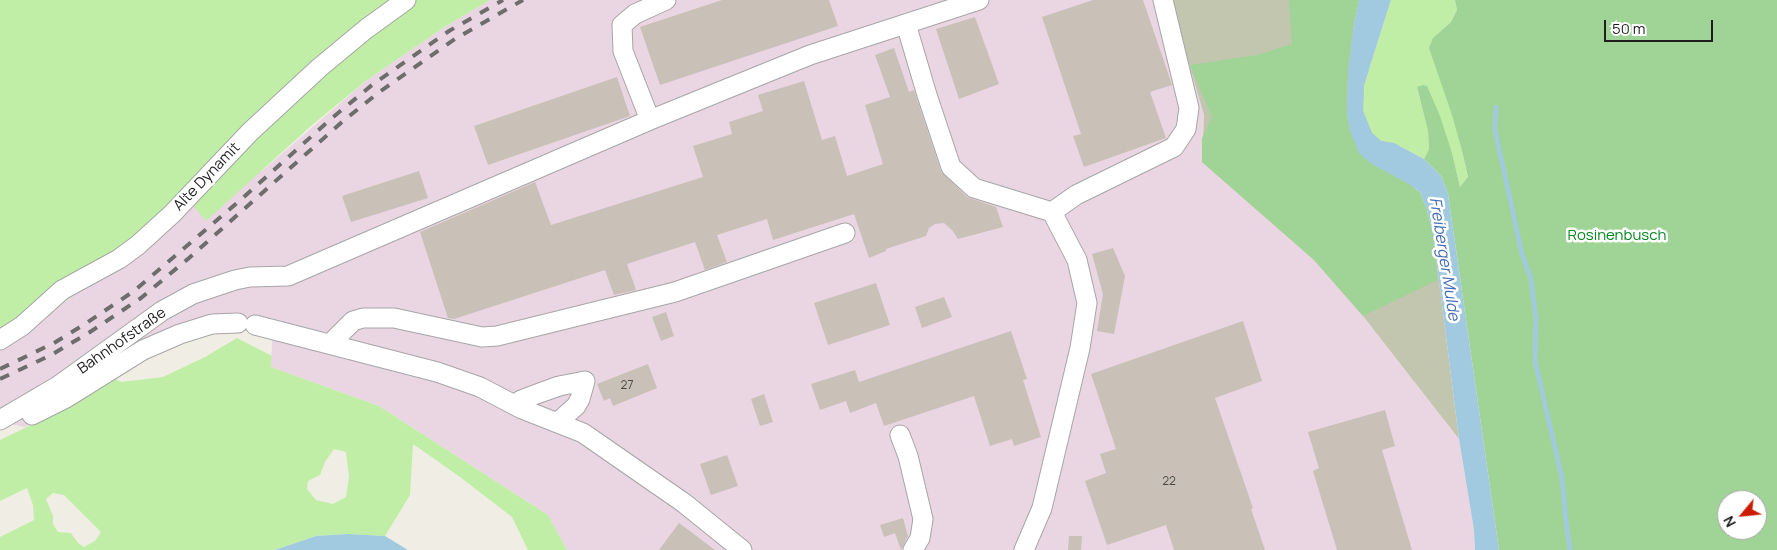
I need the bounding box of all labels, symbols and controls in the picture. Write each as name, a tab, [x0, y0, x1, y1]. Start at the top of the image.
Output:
scale bar	[1607, 10, 1716, 42]
text: 50 m	[1612, 18, 1646, 39]
street label: Alte Dynamit	[170, 139, 244, 215]
water label: Freiberger Mulde	[1425, 196, 1463, 322]
park label: Rosinenbusch	[1568, 227, 1666, 245]
street label: Bahnhofstraße	[74, 304, 170, 378]
house number: 27	[621, 379, 633, 393]
house number: 22	[1162, 475, 1176, 489]
north arrow	[1717, 490, 1767, 540]
text: N	[1718, 513, 1740, 531]

